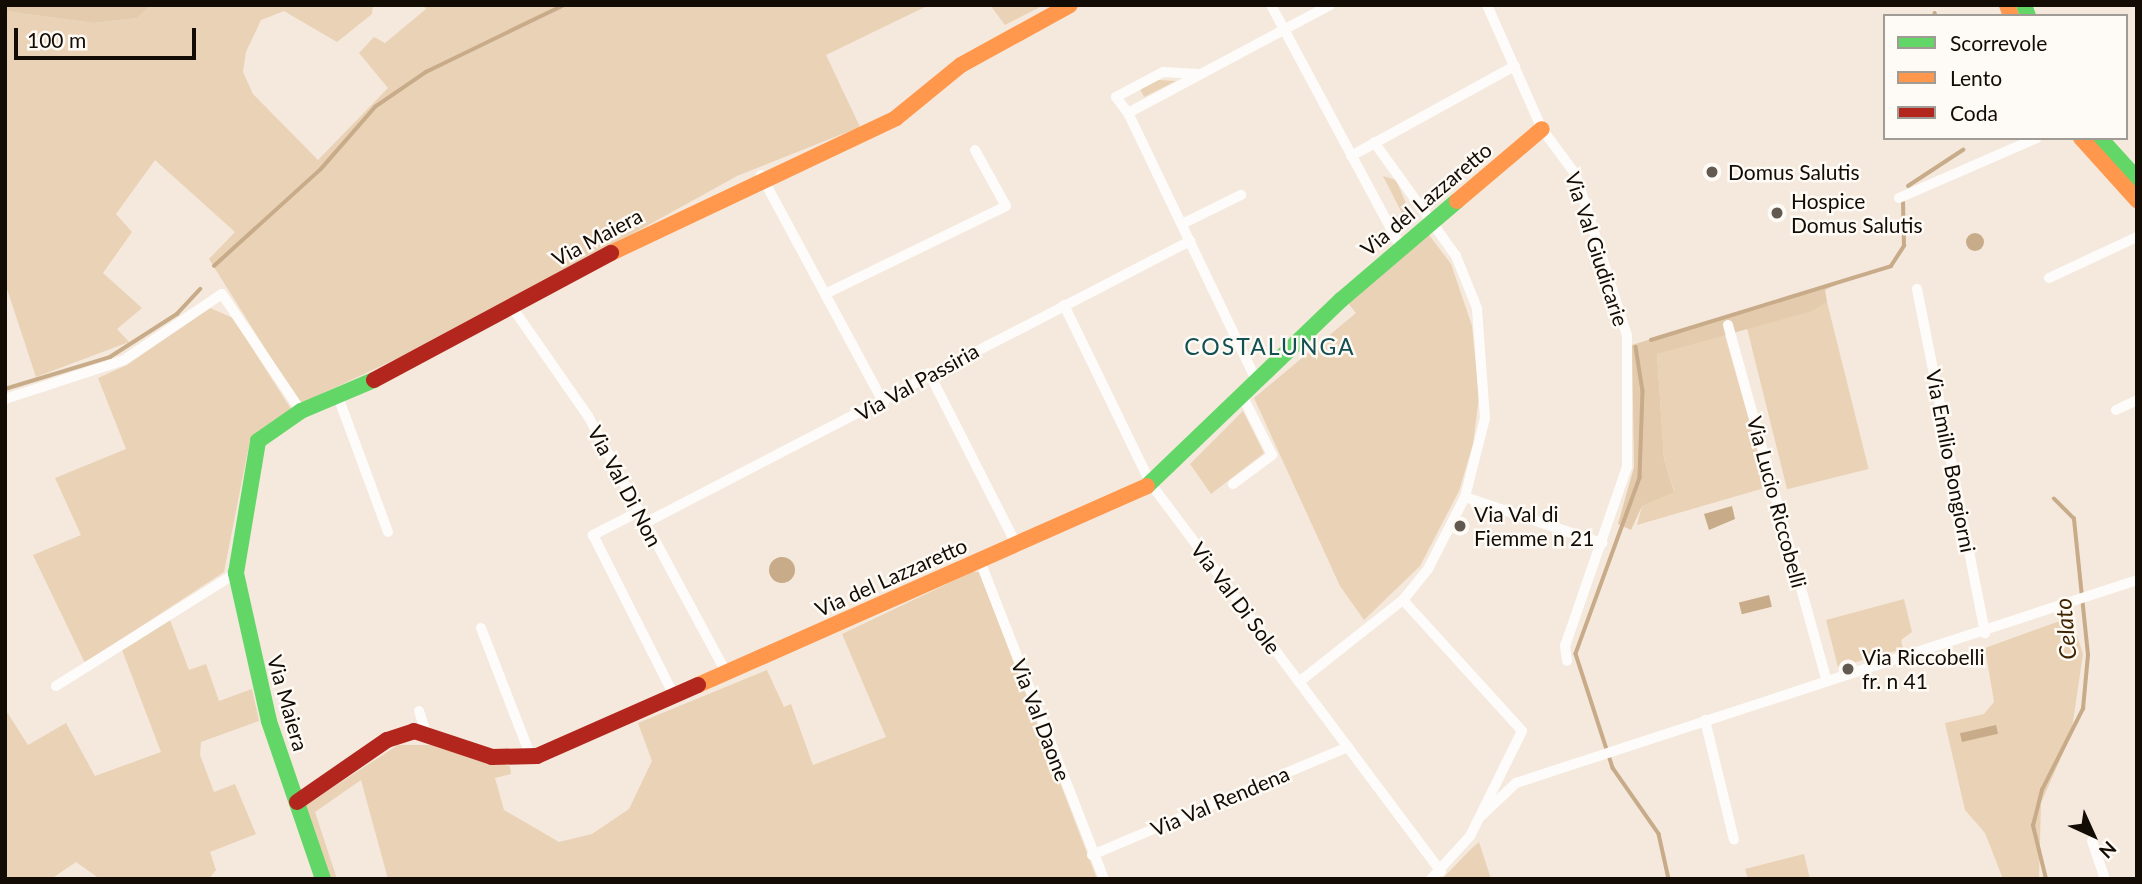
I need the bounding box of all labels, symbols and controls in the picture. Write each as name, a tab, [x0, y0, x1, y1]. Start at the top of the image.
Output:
scale bar	[18, 14, 200, 58]
legend	[1883, 14, 2128, 140]
text: 100 m	[27, 27, 86, 52]
text: Scorrevole	[1950, 30, 2047, 55]
text: Lento	[1950, 65, 2002, 90]
text: Coda	[1950, 100, 1998, 125]
street label: Via del Lazzaretto	[1355, 137, 1497, 261]
place label: Domus Salutis	[1728, 159, 1860, 185]
marker: Domus Salutis	[1702, 162, 1722, 182]
street label: Via Val Giudicarie	[1560, 168, 1634, 330]
place label: Hospice Domus Salutis	[1791, 188, 1923, 238]
street label: Via Maiera	[547, 203, 647, 271]
marker: Hospice Domus Salutis	[1769, 205, 1785, 221]
district label: COSTALUNGA	[1186, 332, 1354, 360]
street label: Via Val Passiria	[851, 338, 983, 426]
street label: Via Emilio Bongiorni	[1921, 367, 1981, 555]
street label: Via Lucio Riccobelli	[1742, 413, 1812, 591]
street label: Via Val Di Non	[582, 421, 668, 551]
place label: Via Val di Fiemme n 21	[1474, 501, 1594, 551]
marker: Via Val di Fiemme n 21	[1452, 518, 1468, 534]
street label: Via del Lazzaretto	[811, 532, 971, 622]
street label: Via Val Di Sole	[1186, 537, 1286, 659]
water label: Celato	[2049, 597, 2081, 661]
place label: Via Riccobelli fr. n 41	[1862, 644, 1985, 694]
street label: Via Maiera	[262, 652, 314, 754]
street label: Via Val Daone	[1006, 655, 1076, 785]
marker: Via Riccobelli fr. n 41	[1840, 661, 1856, 677]
street label: Via Val Rendena	[1147, 760, 1293, 842]
north arrow	[2058, 800, 2128, 870]
text: N	[2095, 837, 2122, 864]

